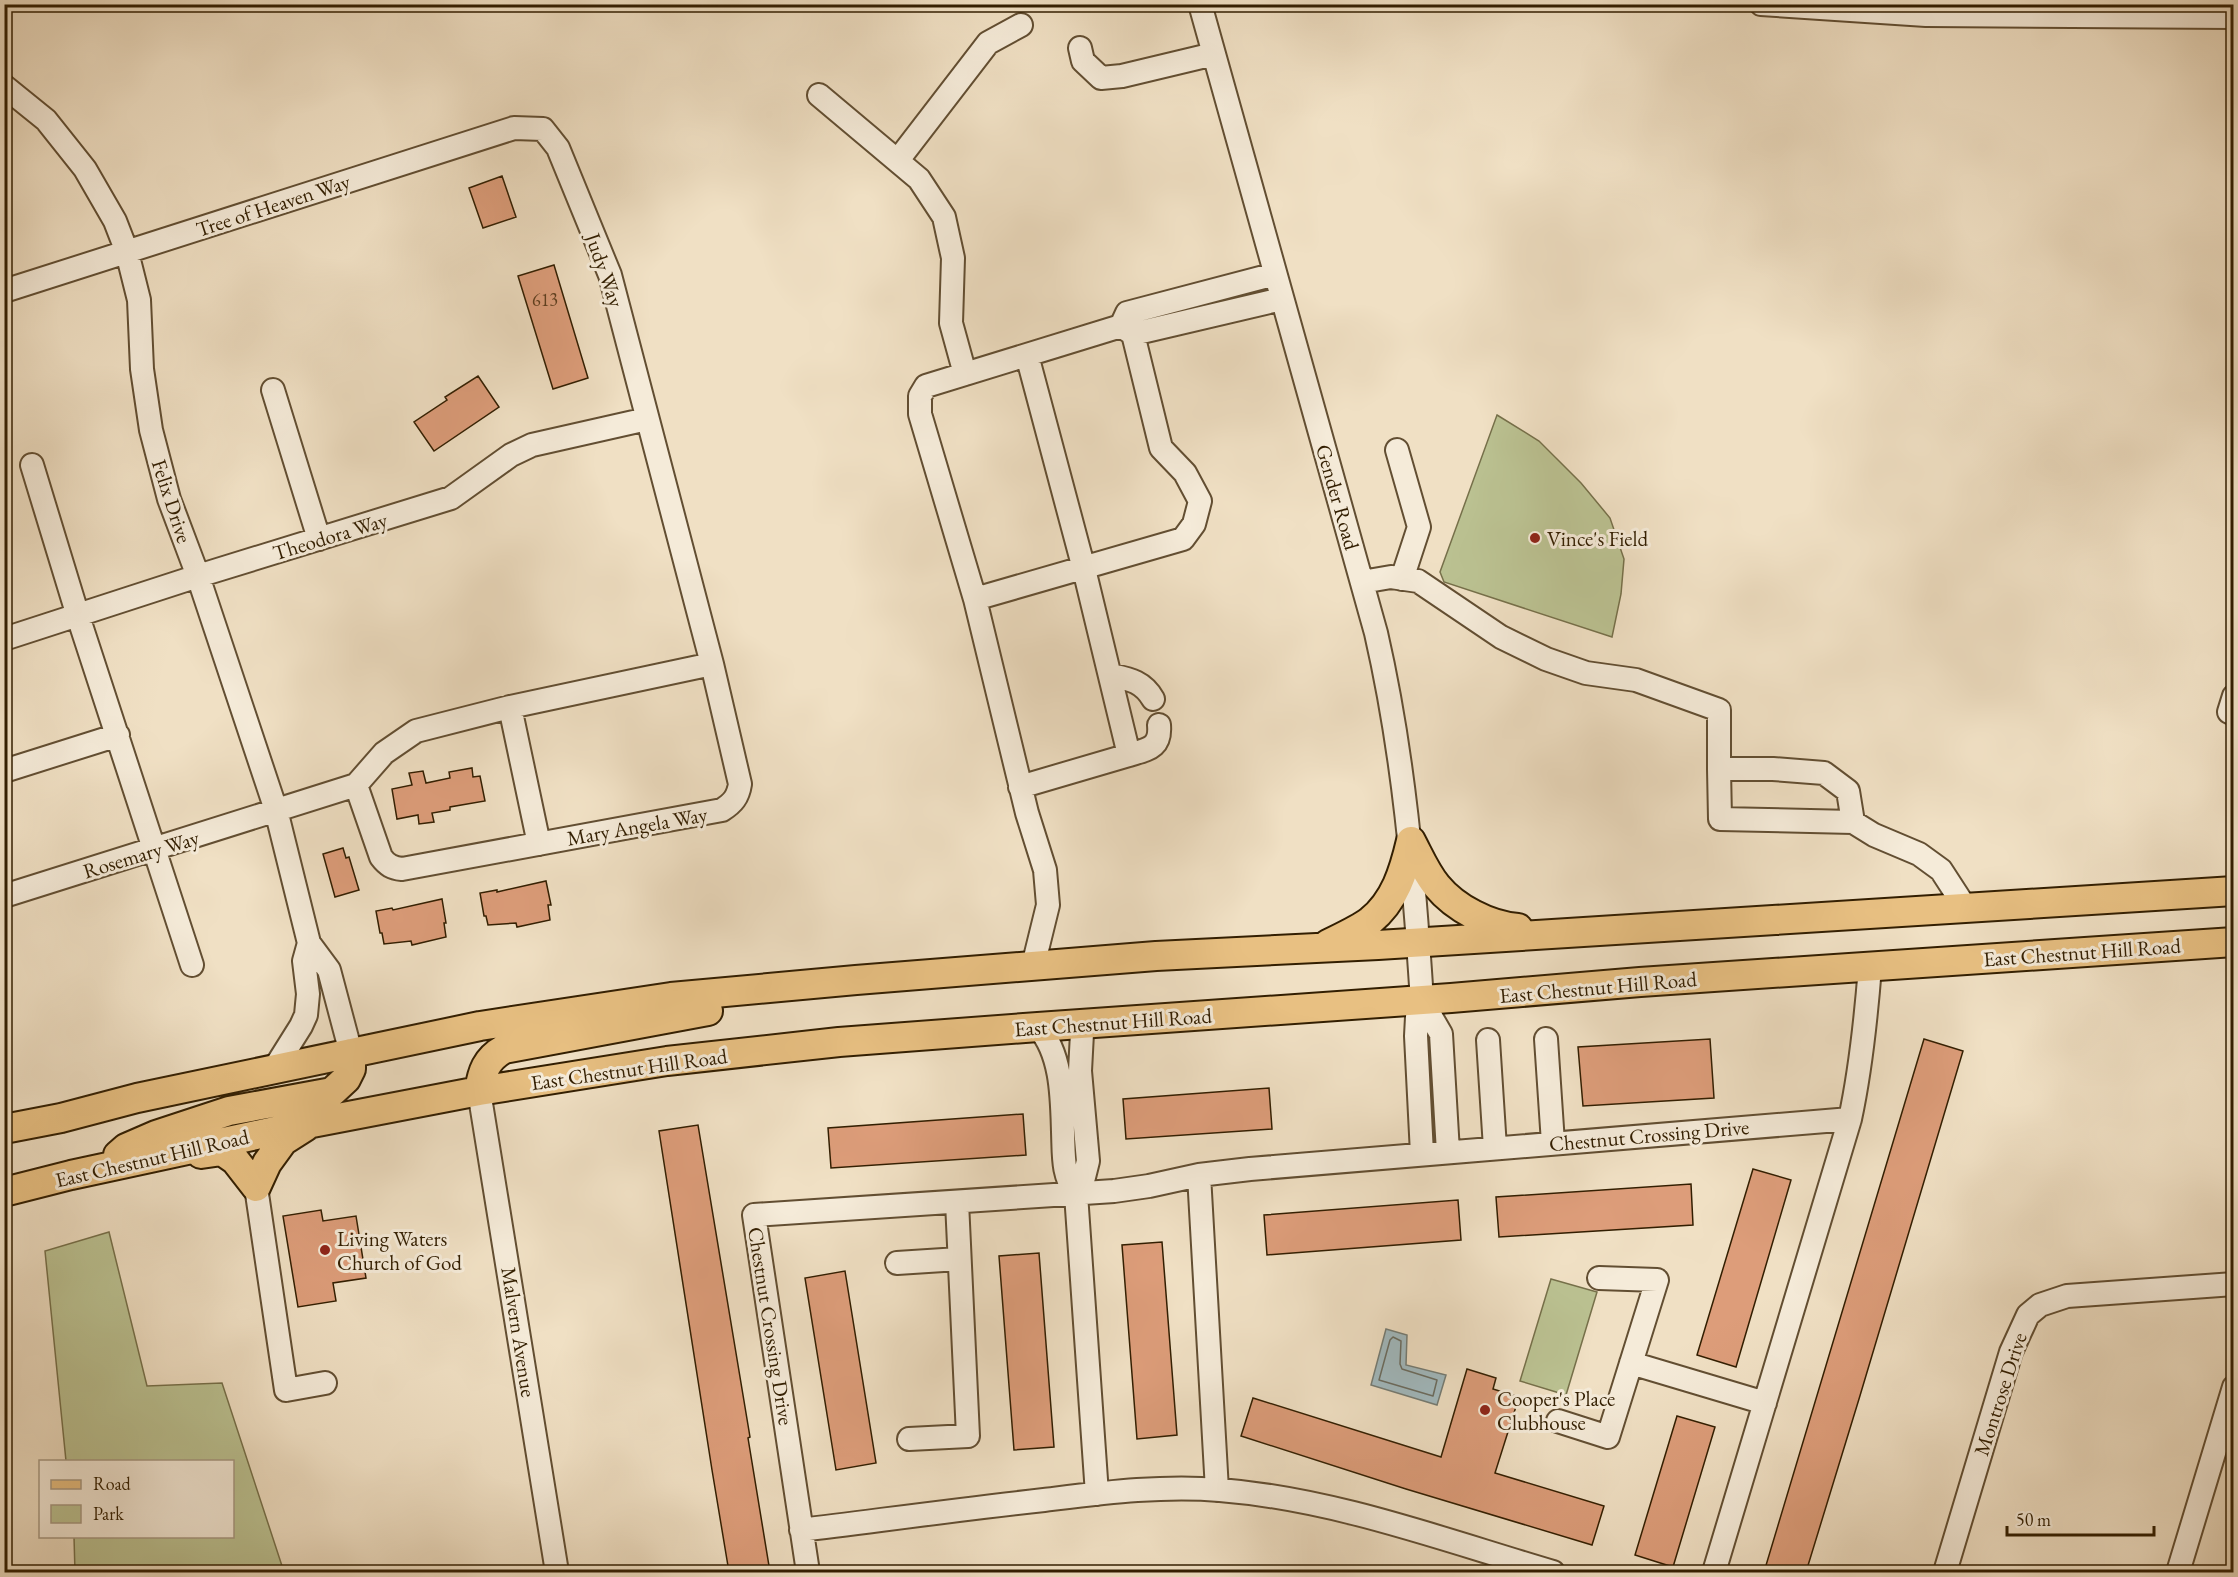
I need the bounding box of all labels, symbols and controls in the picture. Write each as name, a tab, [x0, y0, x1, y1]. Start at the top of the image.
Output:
street label: Tree of Heaven Way	[193, 167, 354, 243]
street label: Judy Way	[579, 227, 631, 311]
house number: 613	[532, 288, 558, 311]
street label: Gender Road	[1310, 441, 1366, 553]
street label: Felix Drive	[146, 456, 198, 546]
street label: Theodora Way	[269, 506, 391, 566]
place label: Vince's Field	[1547, 525, 1649, 552]
marker: Vince's Field	[1528, 531, 1542, 545]
street label: Mary Angela Way	[565, 800, 710, 852]
street label: Rosemary Way	[80, 823, 203, 884]
street label: East Chestnut Hill Road	[1982, 932, 2182, 972]
street label: East Chestnut Hill Road	[1498, 965, 1698, 1009]
street label: East Chestnut Hill Road	[1013, 1002, 1213, 1042]
street label: East Chestnut Hill Road	[529, 1042, 729, 1096]
street label: Chestnut Crossing Drive	[1548, 1113, 1750, 1157]
street label: East Chestnut Hill Road	[53, 1123, 252, 1193]
place label: Living Waters Church of God	[337, 1225, 462, 1276]
street label: Chestnut Crossing Drive	[742, 1225, 800, 1427]
marker: Living Waters Church of God	[318, 1243, 332, 1257]
street label: Malvern Avenue	[495, 1265, 543, 1399]
street label: Montrose Drive	[1967, 1329, 2033, 1459]
place label: Cooper's Place Clubhouse	[1497, 1385, 1615, 1436]
marker: Cooper's Place Clubhouse	[1478, 1403, 1492, 1417]
legend	[39, 1460, 234, 1538]
text: Road	[93, 1472, 132, 1495]
scale bar	[2007, 1499, 2154, 1537]
text: Park	[93, 1502, 124, 1525]
text: 50 m	[2016, 1508, 2051, 1531]

